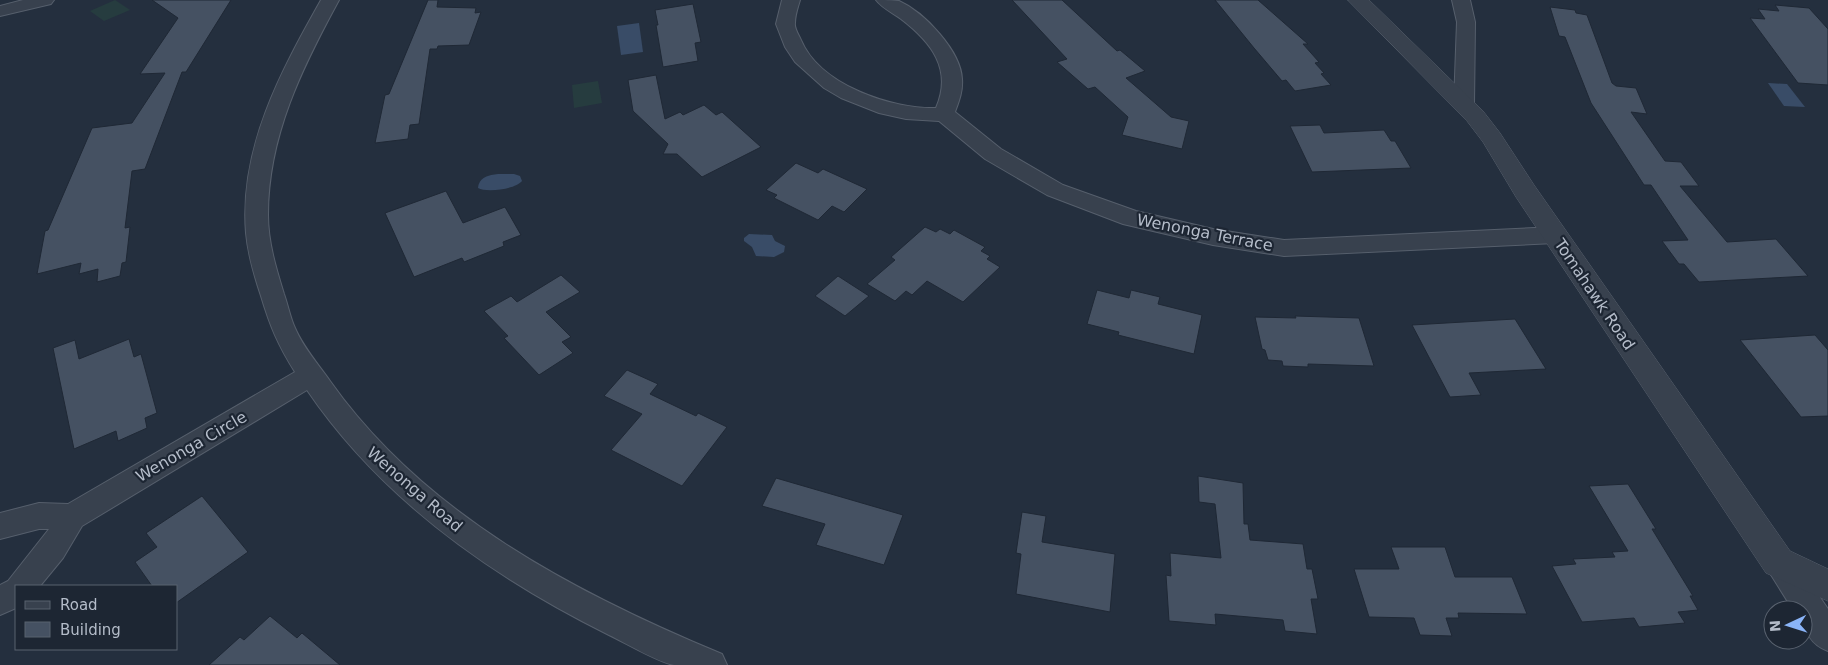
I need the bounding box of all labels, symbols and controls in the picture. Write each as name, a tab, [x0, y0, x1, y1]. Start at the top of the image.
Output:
street label: Wenonga Terrace	[1135, 210, 1274, 255]
street label: Tomahawk Road	[1550, 234, 1639, 353]
street label: Wenonga Circle	[132, 407, 250, 486]
street label: Wenonga Road	[363, 443, 466, 536]
legend	[15, 585, 178, 650]
text: Road	[60, 596, 98, 614]
north arrow	[1763, 600, 1813, 650]
text: N	[1767, 620, 1783, 632]
text: Building	[60, 621, 121, 639]

